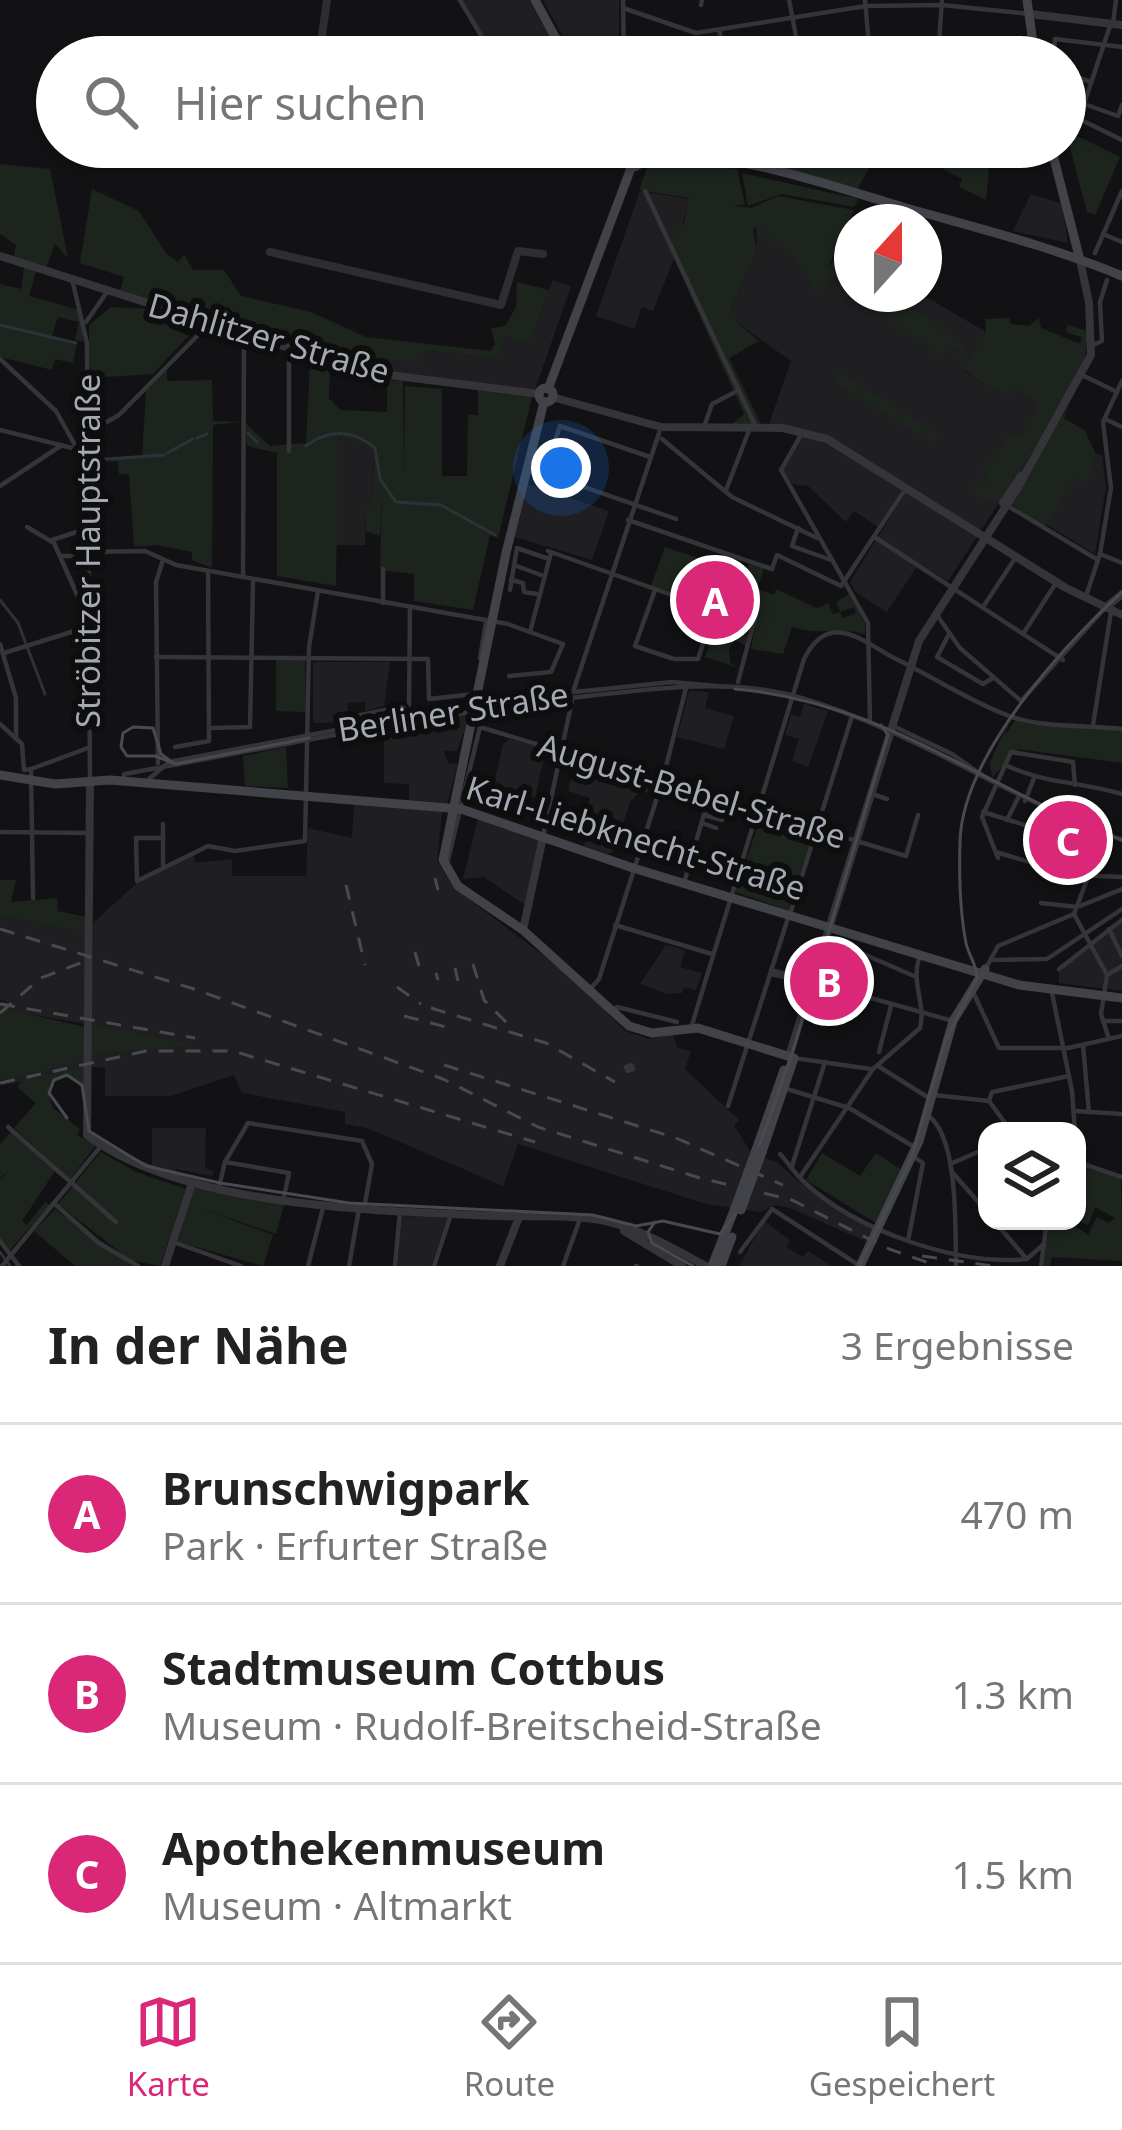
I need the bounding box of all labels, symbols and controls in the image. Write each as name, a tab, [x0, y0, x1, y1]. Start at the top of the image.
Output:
search box	[36, 36, 1086, 168]
icon: search	[78, 69, 144, 135]
text: Hier suchen	[174, 72, 427, 133]
north arrow	[834, 204, 942, 312]
street label: Dahlitzer Straße	[143, 282, 395, 393]
street label: Ströbitzer Hauptstraße	[65, 374, 110, 728]
your location	[531, 438, 591, 498]
pin: A	[676, 555, 754, 645]
street label: Berliner Straße	[334, 671, 571, 752]
street label: August-Bebel-Straße	[533, 722, 852, 859]
street label: Karl-Liebknecht-Straße	[461, 764, 811, 911]
pin: C	[1029, 795, 1107, 885]
pin: B	[790, 936, 868, 1026]
map controls	[978, 1122, 1086, 1230]
button: layers	[978, 1122, 1086, 1230]
text: In der Nähe	[48, 1309, 349, 1379]
text: 3 Ergebnisse	[841, 1318, 1074, 1371]
text: Brunschwigpark	[162, 1457, 529, 1518]
text: A	[74, 1487, 101, 1540]
text: 470 m	[960, 1487, 1074, 1540]
text: Park · Erfurter Straße	[162, 1518, 548, 1571]
text: Stadtmuseum Cottbus	[162, 1637, 665, 1698]
text: B	[74, 1667, 100, 1720]
text: 1.3 km	[952, 1667, 1074, 1720]
text: Museum · Rudolf-Breitscheid-Straße	[162, 1698, 822, 1751]
text: Apothekenmuseum	[162, 1817, 605, 1878]
text: C	[74, 1847, 100, 1900]
text: 1.5 km	[952, 1847, 1074, 1900]
text: Museum · Altmarkt	[162, 1878, 512, 1931]
tab: Karte	[127, 1989, 210, 2106]
tab: Route	[464, 1989, 555, 2106]
tab: Gespeichert	[809, 1989, 995, 2106]

